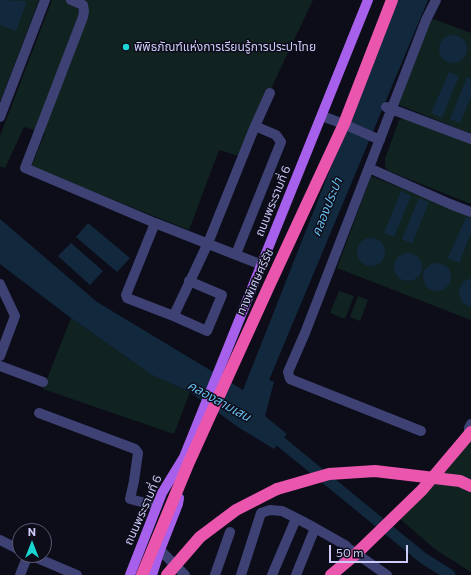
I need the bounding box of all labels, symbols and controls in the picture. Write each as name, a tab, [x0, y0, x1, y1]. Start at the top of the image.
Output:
place label: พิพิธภัณฑ์แห่งการเรียนรู้การประปาไทย	[134, 40, 316, 54]
marker: พิพิธภัณฑ์แห่งการเรียนรู้การประปาไทย	[121, 42, 131, 52]
street label: ถนนพระรามที่ 6	[252, 163, 294, 239]
water label: คลองประปา	[308, 176, 346, 238]
street label: ทางพิเศษศรีรัช	[233, 247, 277, 317]
water label: คลองสามเสน	[185, 377, 253, 425]
street label: ถนนพระรามที่ 6	[121, 473, 165, 547]
north arrow	[12, 523, 52, 563]
text: N	[28, 525, 36, 538]
scale bar	[331, 537, 410, 563]
text: 50 m	[336, 545, 364, 559]

